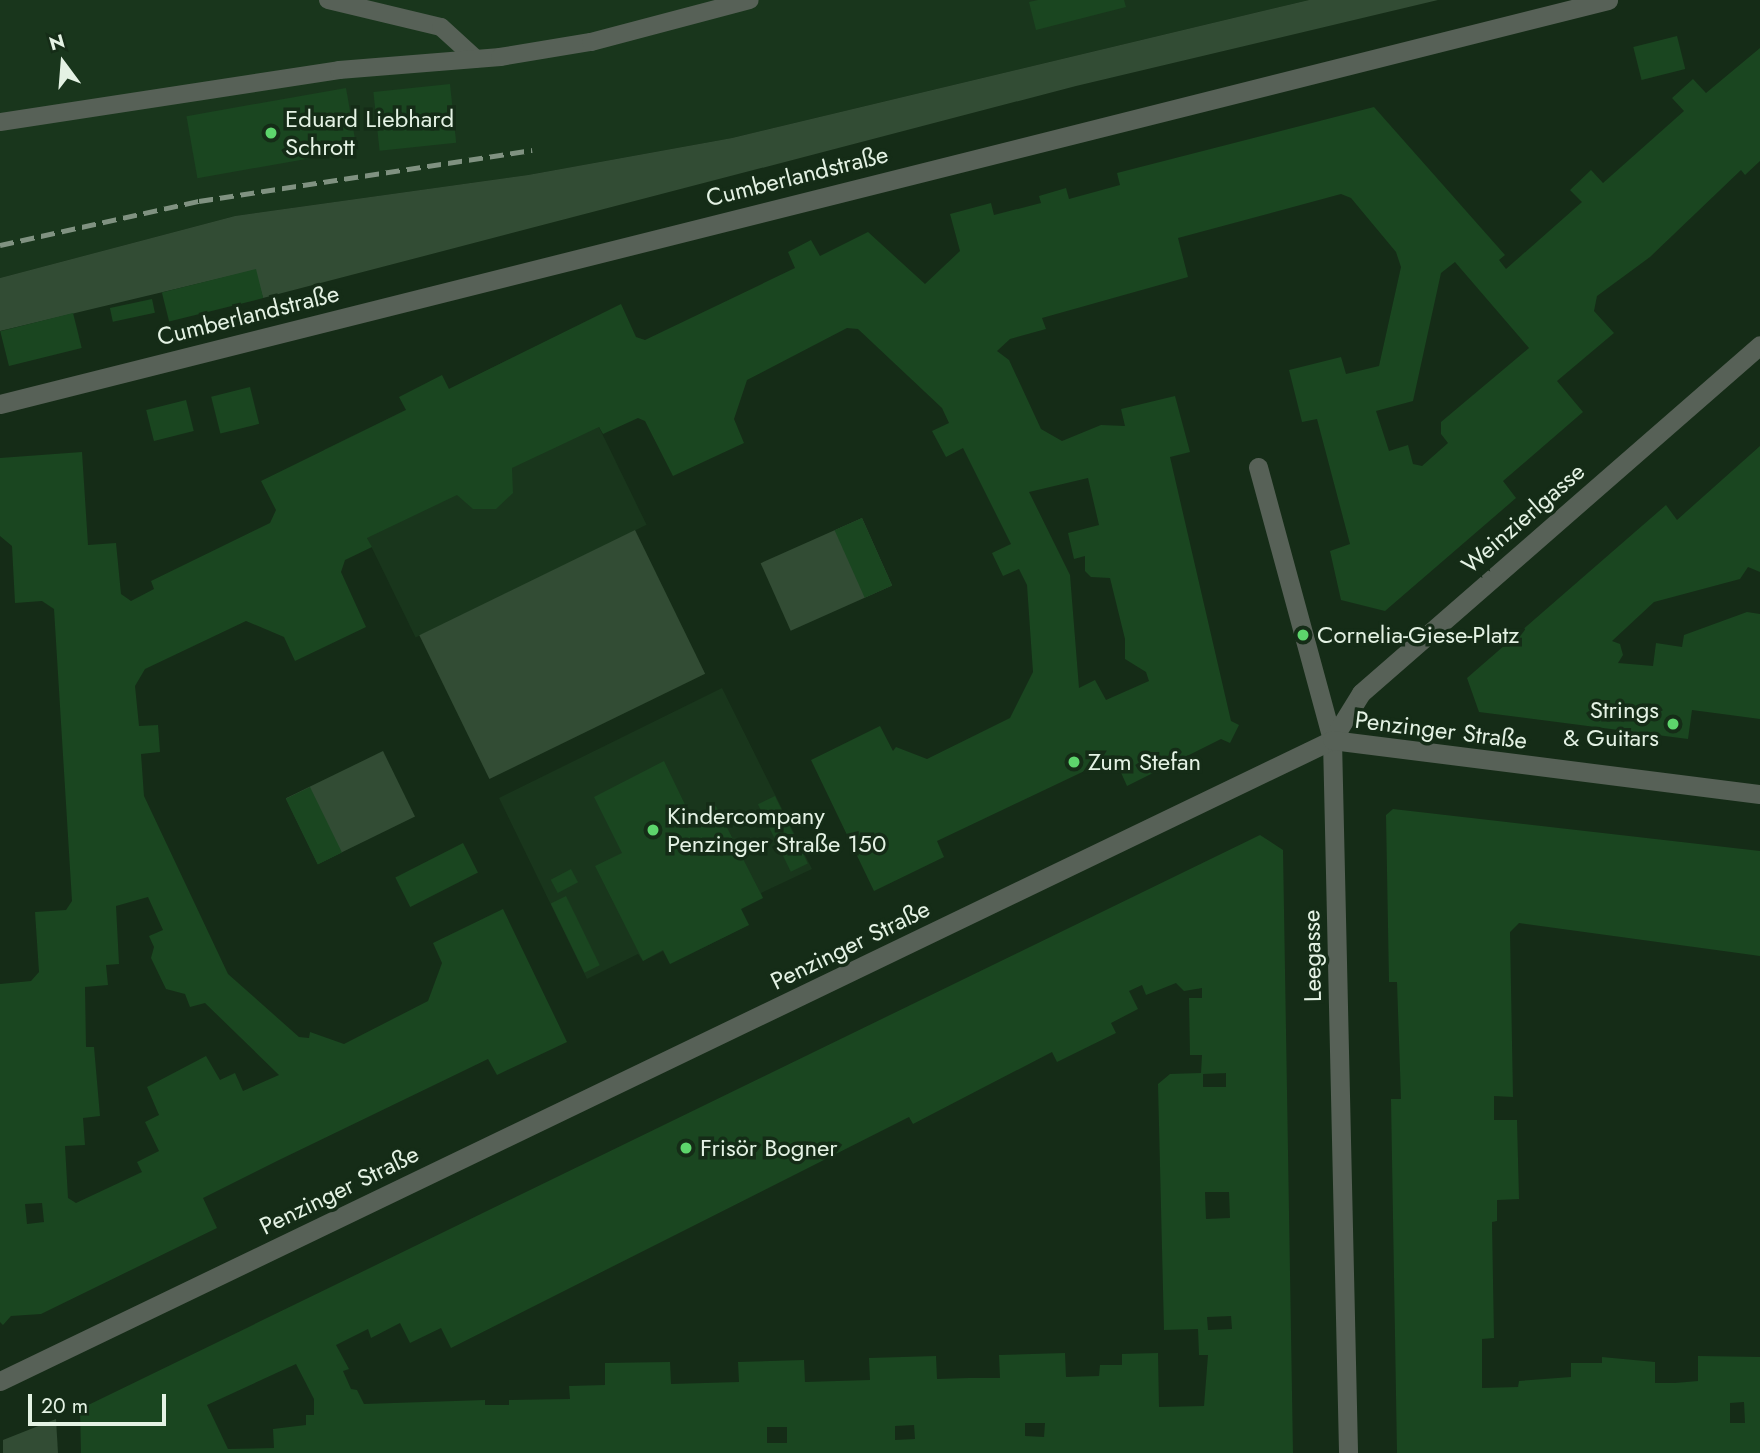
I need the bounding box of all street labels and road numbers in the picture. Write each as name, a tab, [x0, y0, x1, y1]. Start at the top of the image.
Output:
street label: Cumberlandstraße	[703, 139, 891, 213]
street label: Cumberlandstraße	[154, 278, 342, 352]
street label: Weinzierlgasse	[1456, 457, 1590, 579]
street label: Penzinger Straße	[1353, 705, 1529, 755]
street label: Penzinger Straße	[766, 894, 934, 996]
street label: Leegasse	[1297, 910, 1327, 1002]
street label: Penzinger Straße	[255, 1139, 423, 1241]

